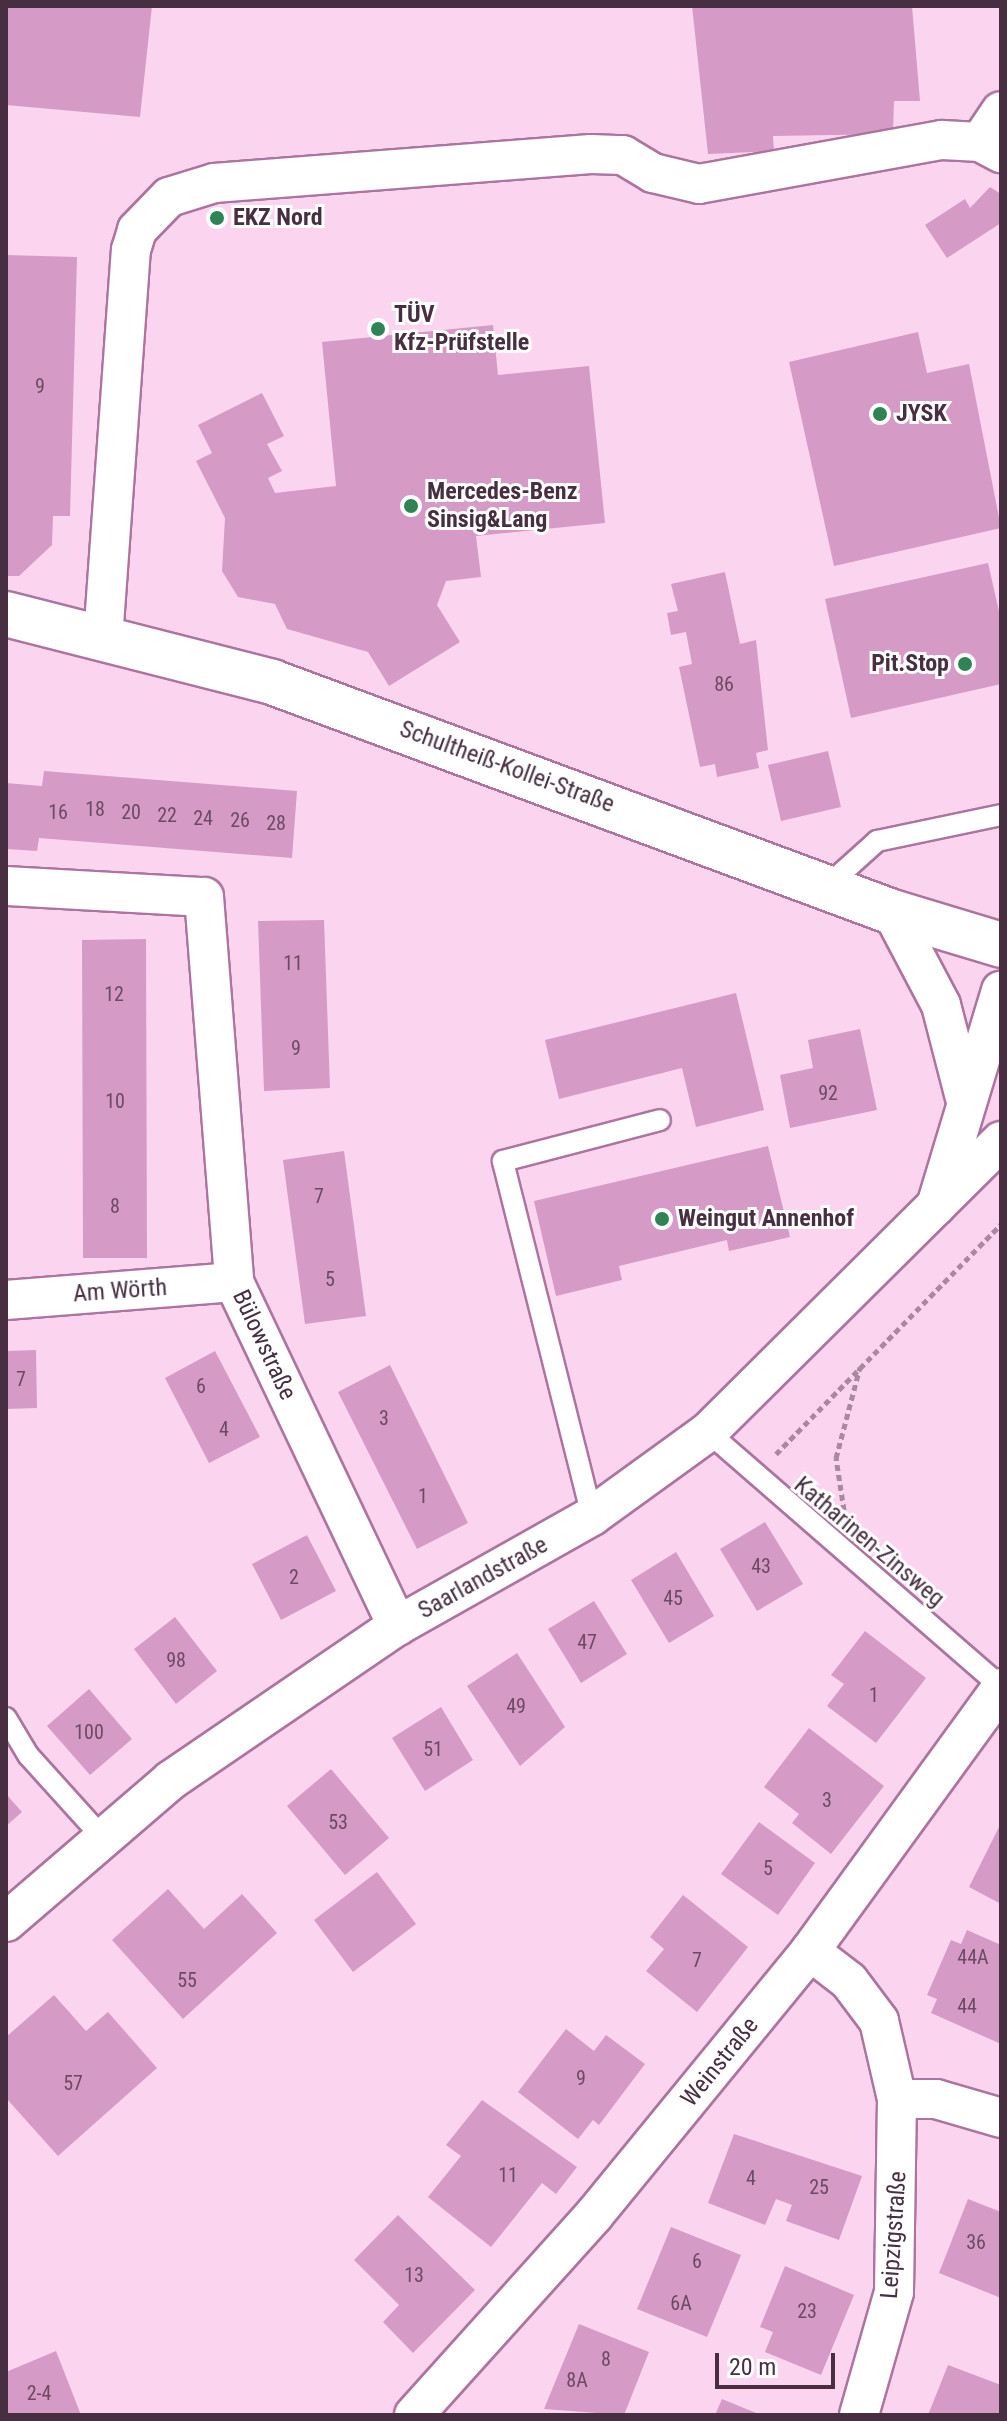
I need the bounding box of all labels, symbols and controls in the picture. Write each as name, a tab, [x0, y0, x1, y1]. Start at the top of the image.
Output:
place label: EKZ Nord	[233, 204, 323, 232]
marker: EKZ Nord	[208, 209, 226, 227]
place label: TÜV Kfz-Prüfstelle	[394, 301, 529, 357]
marker: TÜV Kfz-Prüfstelle	[369, 320, 387, 338]
house number: 9	[35, 374, 45, 398]
place label: JYSK	[896, 400, 947, 428]
marker: JYSK	[871, 405, 889, 423]
place label: Mercedes-Benz Sinsig&Lang	[427, 478, 577, 534]
marker: Mercedes-Benz Sinsig&Lang	[402, 497, 420, 515]
place label: Pit.Stop	[871, 650, 949, 678]
marker: Pit.Stop	[956, 655, 974, 673]
house number: 86	[714, 672, 734, 696]
street label: Schultheiß-Kollei-Straße	[396, 715, 618, 819]
house number: 18	[85, 797, 105, 821]
house number: 16	[48, 800, 68, 824]
house number: 20	[121, 800, 141, 824]
house number: 22	[157, 803, 177, 827]
house number: 24	[193, 806, 213, 830]
house number: 26	[230, 808, 250, 832]
house number: 28	[266, 811, 286, 835]
house number: 11	[283, 951, 303, 975]
house number: 12	[104, 982, 124, 1006]
house number: 9	[291, 1036, 301, 1060]
house number: 92	[818, 1081, 838, 1105]
house number: 10	[105, 1089, 125, 1113]
house number: 7	[314, 1184, 324, 1208]
house number: 8	[110, 1194, 120, 1218]
place label: Weingut Annenhof	[678, 1205, 854, 1233]
marker: Weingut Annenhof	[653, 1210, 671, 1228]
house number: 5	[325, 1267, 335, 1291]
street label: Am Wörth	[72, 1273, 168, 1309]
street label: Bülowstraße	[226, 1285, 302, 1405]
house number: 7	[16, 1367, 26, 1391]
house number: 6	[196, 1374, 206, 1398]
house number: 3	[379, 1406, 389, 1430]
house number: 4	[219, 1417, 229, 1441]
street label: Katharinen-Zinsweg	[788, 1471, 950, 1613]
house number: 1	[418, 1484, 428, 1508]
street label: Saarlandstraße	[413, 1531, 553, 1625]
house number: 43	[751, 1554, 771, 1578]
house number: 2	[289, 1565, 299, 1589]
house number: 45	[663, 1586, 683, 1610]
house number: 47	[577, 1630, 597, 1654]
house number: 98	[166, 1648, 186, 1672]
house number: 1	[869, 1683, 879, 1707]
house number: 49	[506, 1694, 526, 1718]
house number: 100	[74, 1720, 104, 1744]
house number: 51	[423, 1737, 443, 1761]
house number: 3	[822, 1788, 832, 1812]
house number: 53	[328, 1810, 348, 1834]
house number: 5	[763, 1856, 773, 1880]
house number: 44A	[957, 1945, 989, 1969]
house number: 7	[692, 1948, 702, 1972]
house number: 55	[177, 1968, 197, 1992]
house number: 44	[957, 1994, 977, 2018]
street label: Weinstraße	[675, 2012, 765, 2112]
house number: 9	[576, 2066, 586, 2090]
house number: 57	[63, 2071, 83, 2095]
house number: 11	[498, 2163, 518, 2187]
house number: 4	[746, 2166, 756, 2190]
street label: Leipzigstraße	[875, 2170, 913, 2300]
house number: 25	[809, 2175, 829, 2199]
house number: 36	[966, 2230, 986, 2254]
house number: 6	[692, 2249, 702, 2273]
house number: 13	[404, 2263, 424, 2287]
house number: 6A	[670, 2291, 692, 2315]
house number: 23	[797, 2299, 817, 2323]
scale bar	[719, 2337, 839, 2387]
house number: 8	[601, 2347, 611, 2371]
text: 20 m	[729, 2353, 776, 2381]
house number: 8A	[566, 2368, 588, 2392]
house number: 2-4	[27, 2381, 51, 2405]

